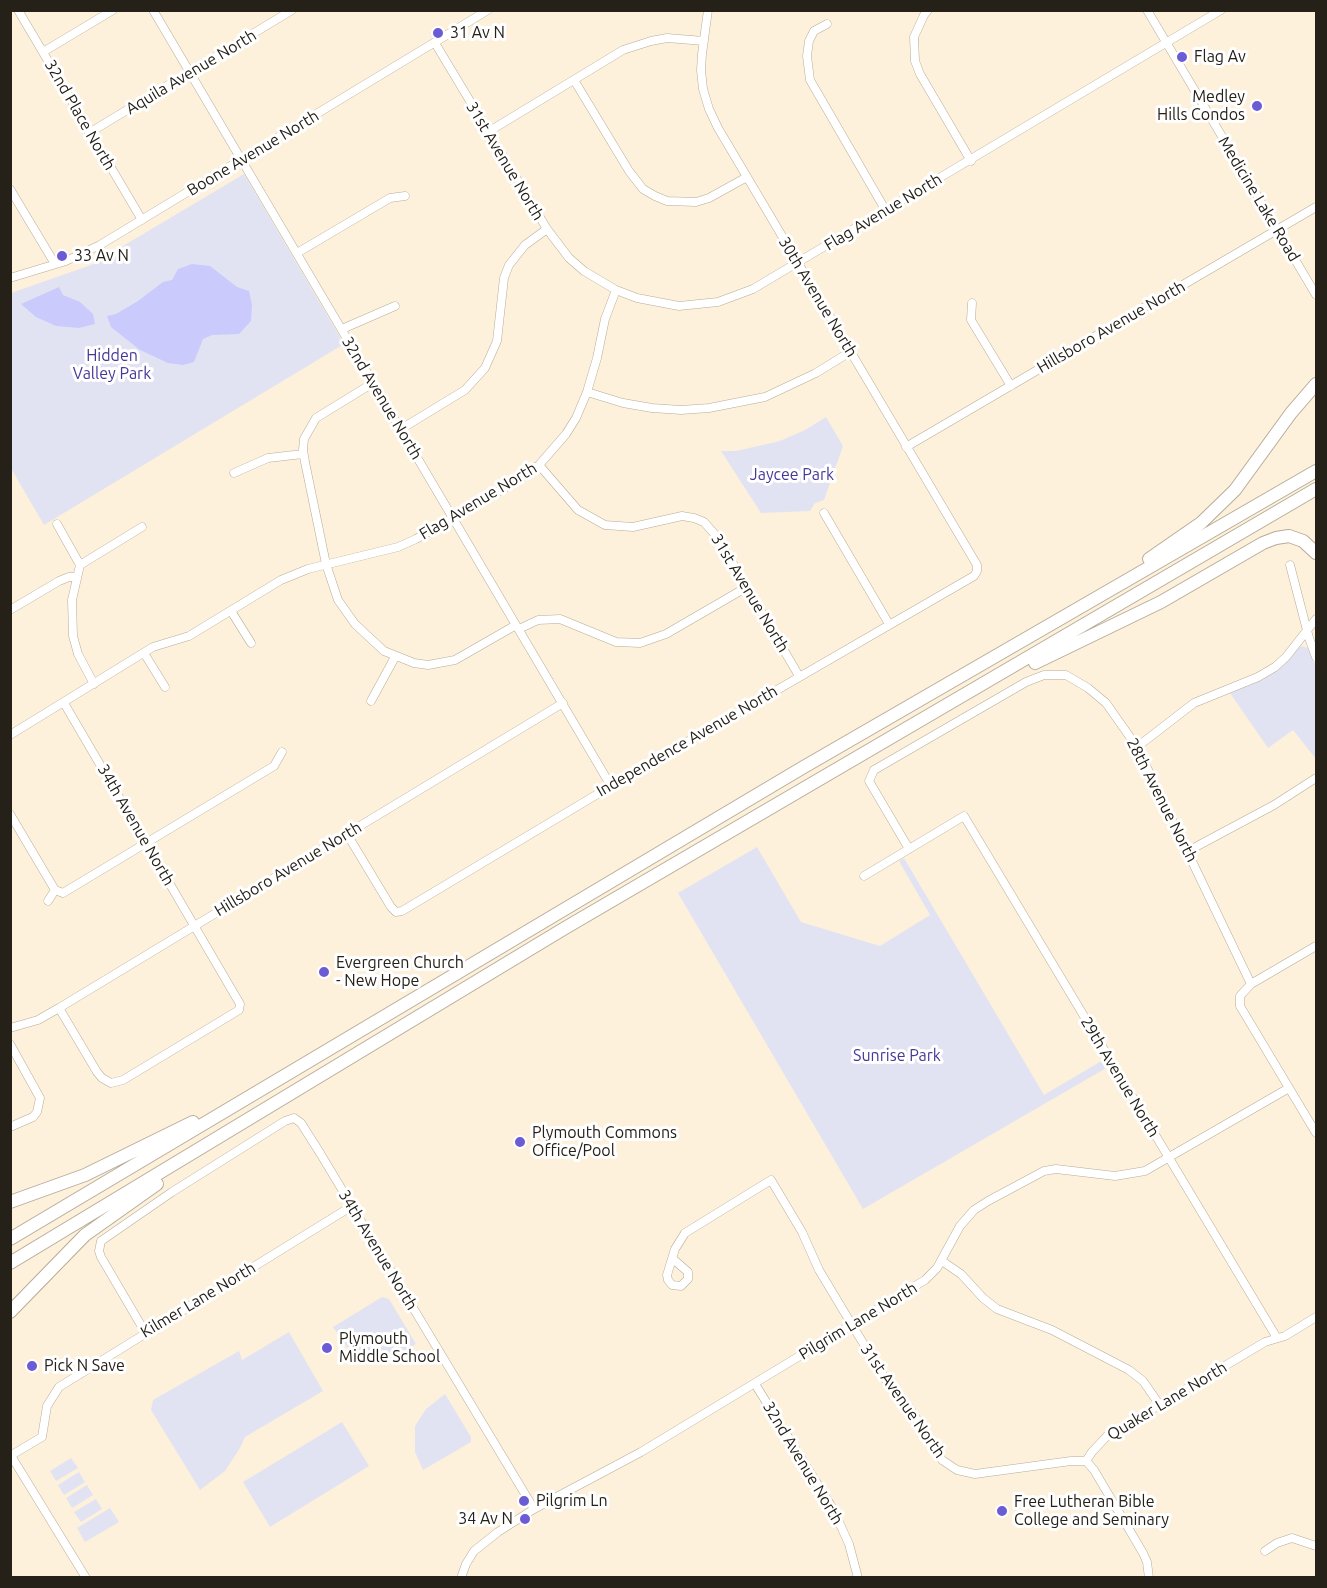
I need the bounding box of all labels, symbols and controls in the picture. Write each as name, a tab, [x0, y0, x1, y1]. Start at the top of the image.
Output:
place label: 31 Av N	[450, 23, 505, 43]
street label: Aquila Avenue North	[122, 25, 260, 119]
marker: 31 Av N	[431, 26, 445, 40]
place label: Flag Av	[1194, 47, 1246, 67]
marker: Flag Av	[1175, 50, 1189, 64]
street label: 32nd Place North	[41, 56, 119, 174]
place label: Medley Hills Condos	[1157, 87, 1245, 125]
street label: 31st Avenue North	[462, 98, 548, 224]
marker: Medley Hills Condos	[1250, 99, 1264, 113]
street label: Boone Avenue North	[184, 106, 322, 200]
street label: Medicine Lake Road	[1214, 133, 1304, 265]
street label: Flag Avenue North	[821, 169, 945, 255]
street label: 30th Avenue North	[774, 233, 862, 361]
place label: 33 Av N	[74, 246, 129, 266]
marker: 33 Av N	[55, 249, 69, 263]
street label: Hillsboro Avenue North	[1033, 277, 1189, 377]
street label: 32nd Avenue North	[338, 333, 426, 463]
park label: Hidden Valley Park	[73, 346, 151, 384]
street label: Flag Avenue North	[416, 458, 540, 544]
park label: Jaycee Park	[750, 465, 834, 485]
street label: 31st Avenue North	[707, 530, 793, 656]
street label: Independence Avenue North	[593, 681, 781, 801]
street label: 28th Avenue North	[1122, 735, 1202, 865]
street label: 34th Avenue North	[93, 761, 179, 889]
street label: Hillsboro Avenue North	[211, 818, 365, 920]
place label: Evergreen Church - New Hope	[336, 953, 464, 991]
marker: Evergreen Church - New Hope	[317, 965, 331, 979]
street label: 29th Avenue North	[1076, 1013, 1164, 1141]
park label: Sunrise Park	[853, 1046, 941, 1066]
place label: Plymouth Commons Office/Pool	[532, 1123, 677, 1161]
marker: Plymouth Commons Office/Pool	[513, 1135, 527, 1149]
street label: 34th Avenue North	[334, 1186, 422, 1314]
street label: Kilmer Lane North	[137, 1258, 259, 1342]
street label: Pilgrim Lane North	[795, 1278, 921, 1364]
place label: Plymouth Middle School	[339, 1329, 440, 1367]
street label: 31st Avenue North	[856, 1340, 950, 1462]
marker: Plymouth Middle School	[320, 1341, 334, 1355]
place label: Pick N Save	[44, 1356, 125, 1376]
street label: Quaker Lane North	[1104, 1358, 1230, 1444]
marker: Pick N Save	[25, 1359, 39, 1373]
street label: 32nd Avenue North	[759, 1398, 847, 1528]
place label: Pilgrim Ln	[536, 1491, 608, 1511]
place label: Free Lutheran Bible College and Seminary	[1014, 1492, 1169, 1530]
marker: Pilgrim Ln	[517, 1494, 531, 1508]
marker: Free Lutheran Bible College and Seminary	[995, 1504, 1009, 1518]
place label: 34 Av N	[458, 1509, 513, 1529]
marker: 34 Av N	[518, 1512, 532, 1526]

